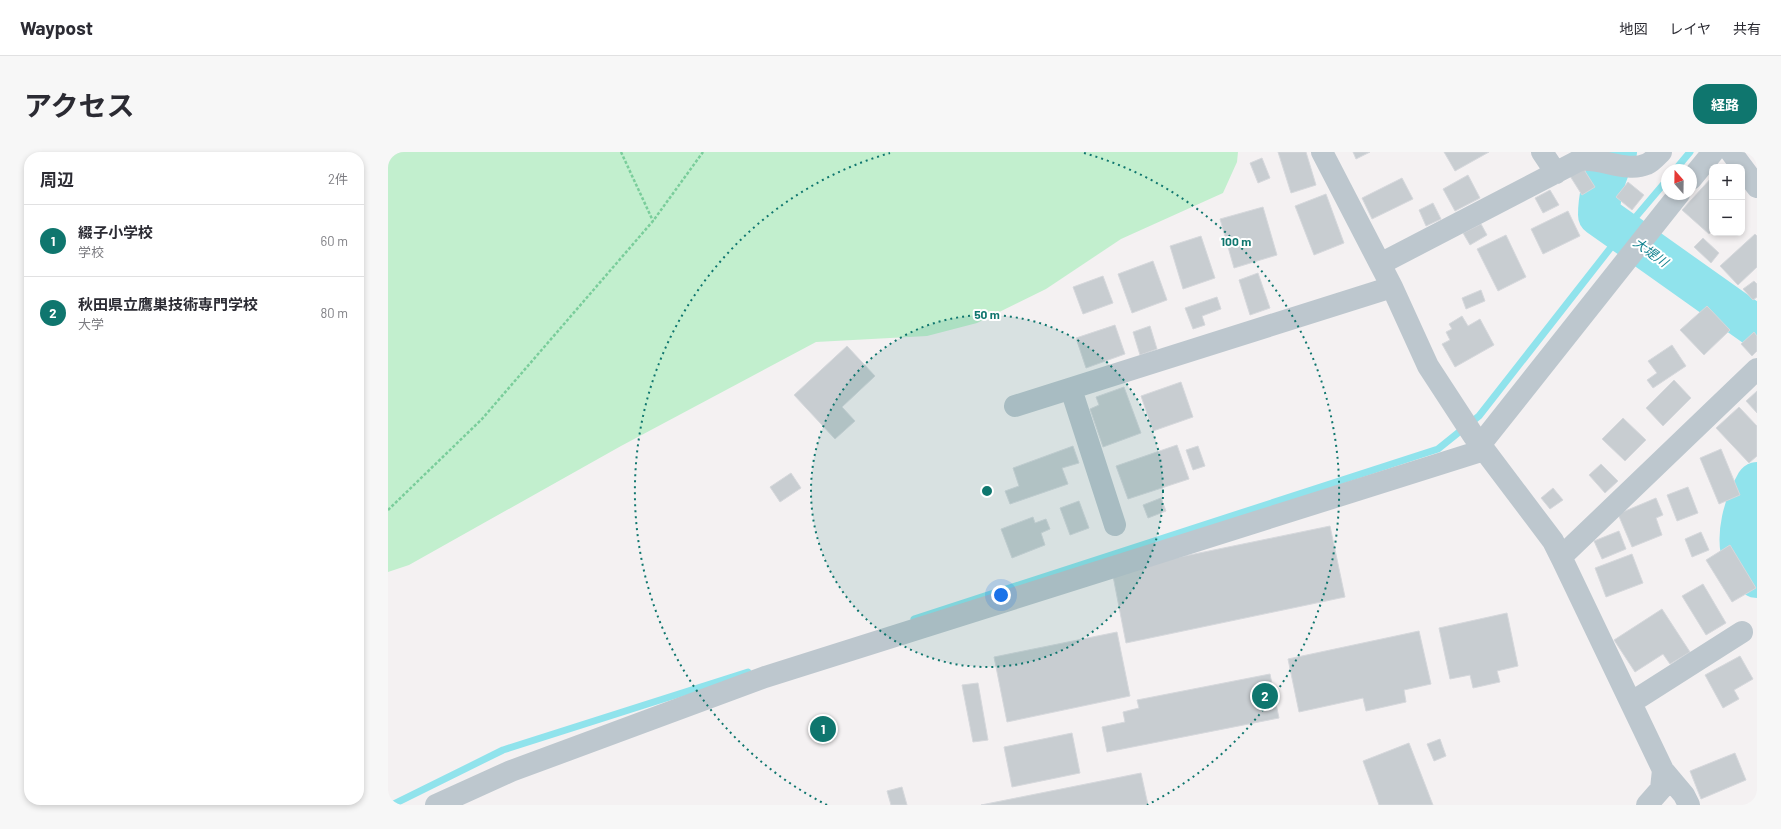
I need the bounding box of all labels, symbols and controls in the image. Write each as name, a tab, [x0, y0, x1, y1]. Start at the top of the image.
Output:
text: Waypost	[20, 16, 93, 39]
text: 地図	[1619, 20, 1647, 37]
text: レイヤ	[1669, 20, 1711, 37]
text: 共有	[1733, 20, 1761, 37]
button: 経路	[1693, 84, 1757, 124]
text: アクセス	[24, 88, 135, 122]
north arrow	[1661, 164, 1697, 200]
map controls	[1709, 164, 1745, 236]
button: +	[1709, 164, 1745, 200]
text: 周辺	[40, 169, 74, 189]
text: 2件	[328, 171, 348, 187]
button: −	[1709, 200, 1745, 236]
text: 綴子小学校	[78, 223, 153, 241]
text: 1	[51, 233, 55, 249]
text: 60 m	[321, 233, 348, 249]
text: 100 m	[1221, 234, 1251, 248]
water label: 大堤川	[1631, 234, 1673, 271]
text: 学校	[78, 244, 104, 260]
text: 秋田県立鷹巣技術専門学校	[78, 295, 258, 313]
text: 2	[49, 305, 57, 321]
text: 80 m	[321, 305, 348, 321]
text: 50 m	[974, 307, 1000, 321]
text: 大学	[78, 316, 104, 332]
centre of rings	[980, 484, 994, 498]
your location	[991, 585, 1011, 605]
pin: 2	[1252, 681, 1278, 711]
pin: 1	[810, 714, 836, 744]

